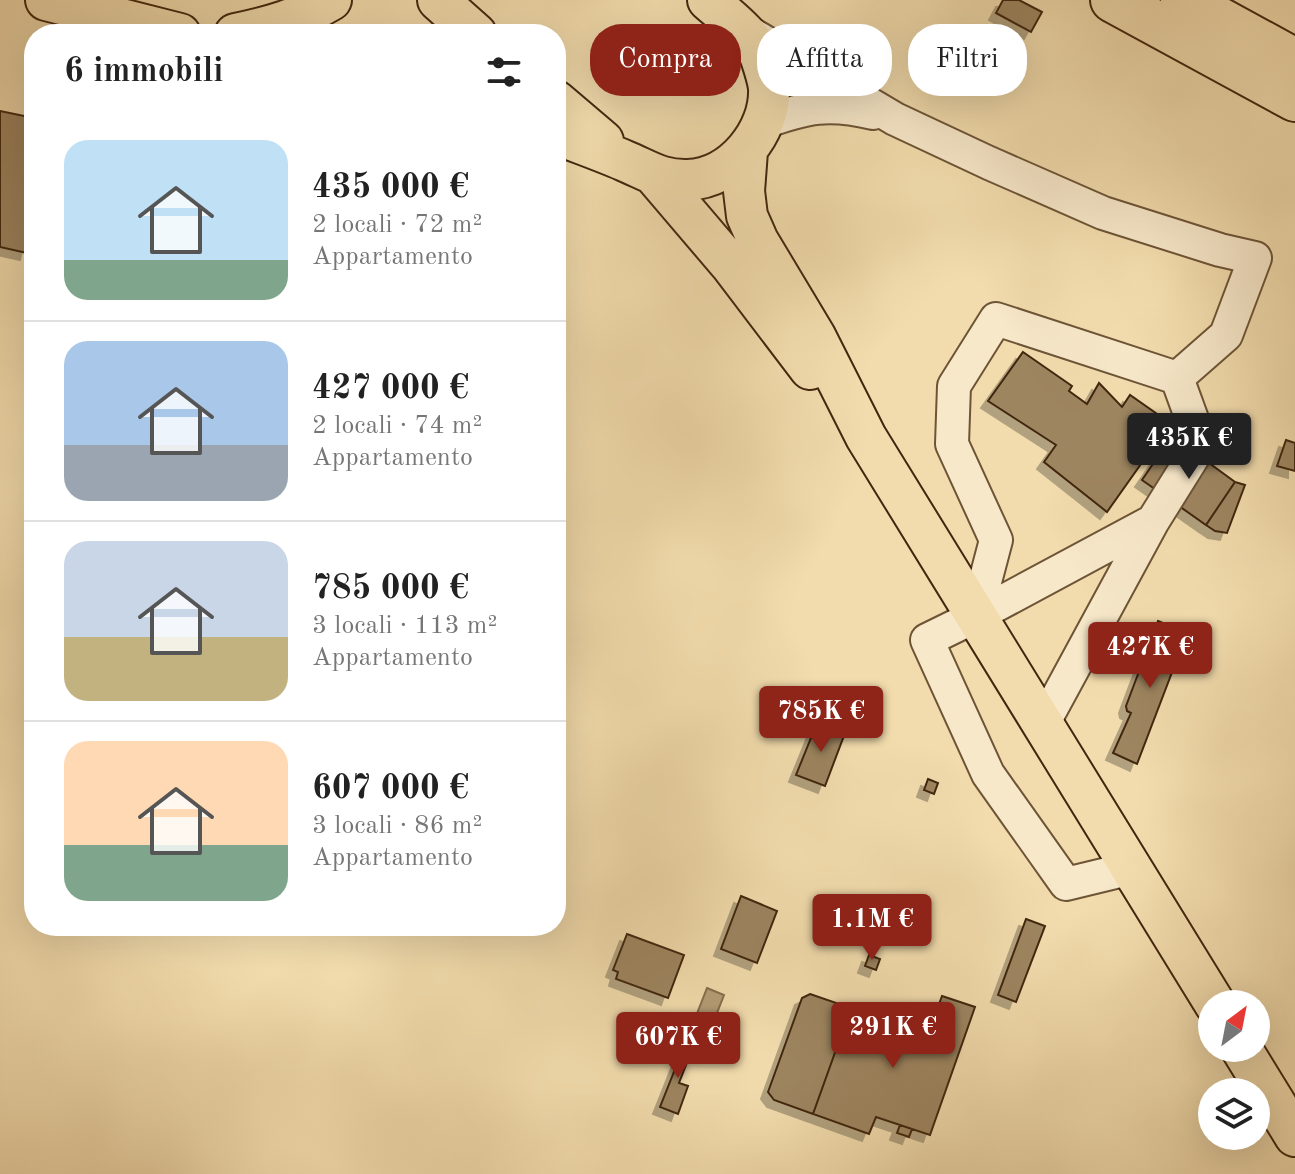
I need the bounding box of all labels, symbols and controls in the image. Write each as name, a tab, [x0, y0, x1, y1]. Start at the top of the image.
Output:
chip: Compra	[590, 24, 741, 96]
chip: Affitta	[757, 24, 892, 96]
chip: Filtri	[908, 24, 1027, 96]
icon: filters	[482, 50, 526, 94]
text: 6 immobili	[64, 55, 223, 89]
text: 435 000 €	[312, 171, 469, 205]
icon: home	[128, 172, 224, 268]
text: 2 locali · 72 m²	[312, 212, 482, 238]
text: Appartamento	[312, 244, 473, 270]
text: 427 000 €	[312, 372, 469, 406]
icon: home	[128, 373, 224, 469]
text: 2 locali · 74 m²	[312, 413, 482, 439]
pin: 435K €	[1124, 413, 1254, 481]
text: 435K €	[1145, 426, 1233, 452]
text: Appartamento	[312, 445, 473, 471]
text: 785 000 €	[312, 572, 469, 606]
icon: home	[128, 573, 224, 669]
text: 3 locali · 113 m²	[312, 613, 497, 639]
pin: 427K €	[1085, 622, 1215, 690]
text: 427K €	[1106, 635, 1194, 661]
text: Appartamento	[312, 645, 473, 671]
pin: 785K €	[756, 686, 886, 754]
text: 785K €	[777, 699, 865, 725]
text: 607 000 €	[312, 772, 469, 806]
icon: home	[128, 773, 224, 869]
text: 3 locali · 86 m²	[312, 813, 482, 839]
text: Appartamento	[312, 845, 473, 871]
pin: 1.1M €	[807, 894, 937, 962]
text: 1.1M €	[831, 907, 913, 933]
north arrow	[1198, 990, 1270, 1062]
map controls	[1198, 990, 1270, 1150]
pin: 291K €	[828, 1002, 958, 1070]
pin: 607K €	[613, 1012, 743, 1080]
text: 291K €	[849, 1015, 937, 1041]
text: 607K €	[634, 1025, 722, 1051]
button: layers	[1198, 1078, 1270, 1150]

